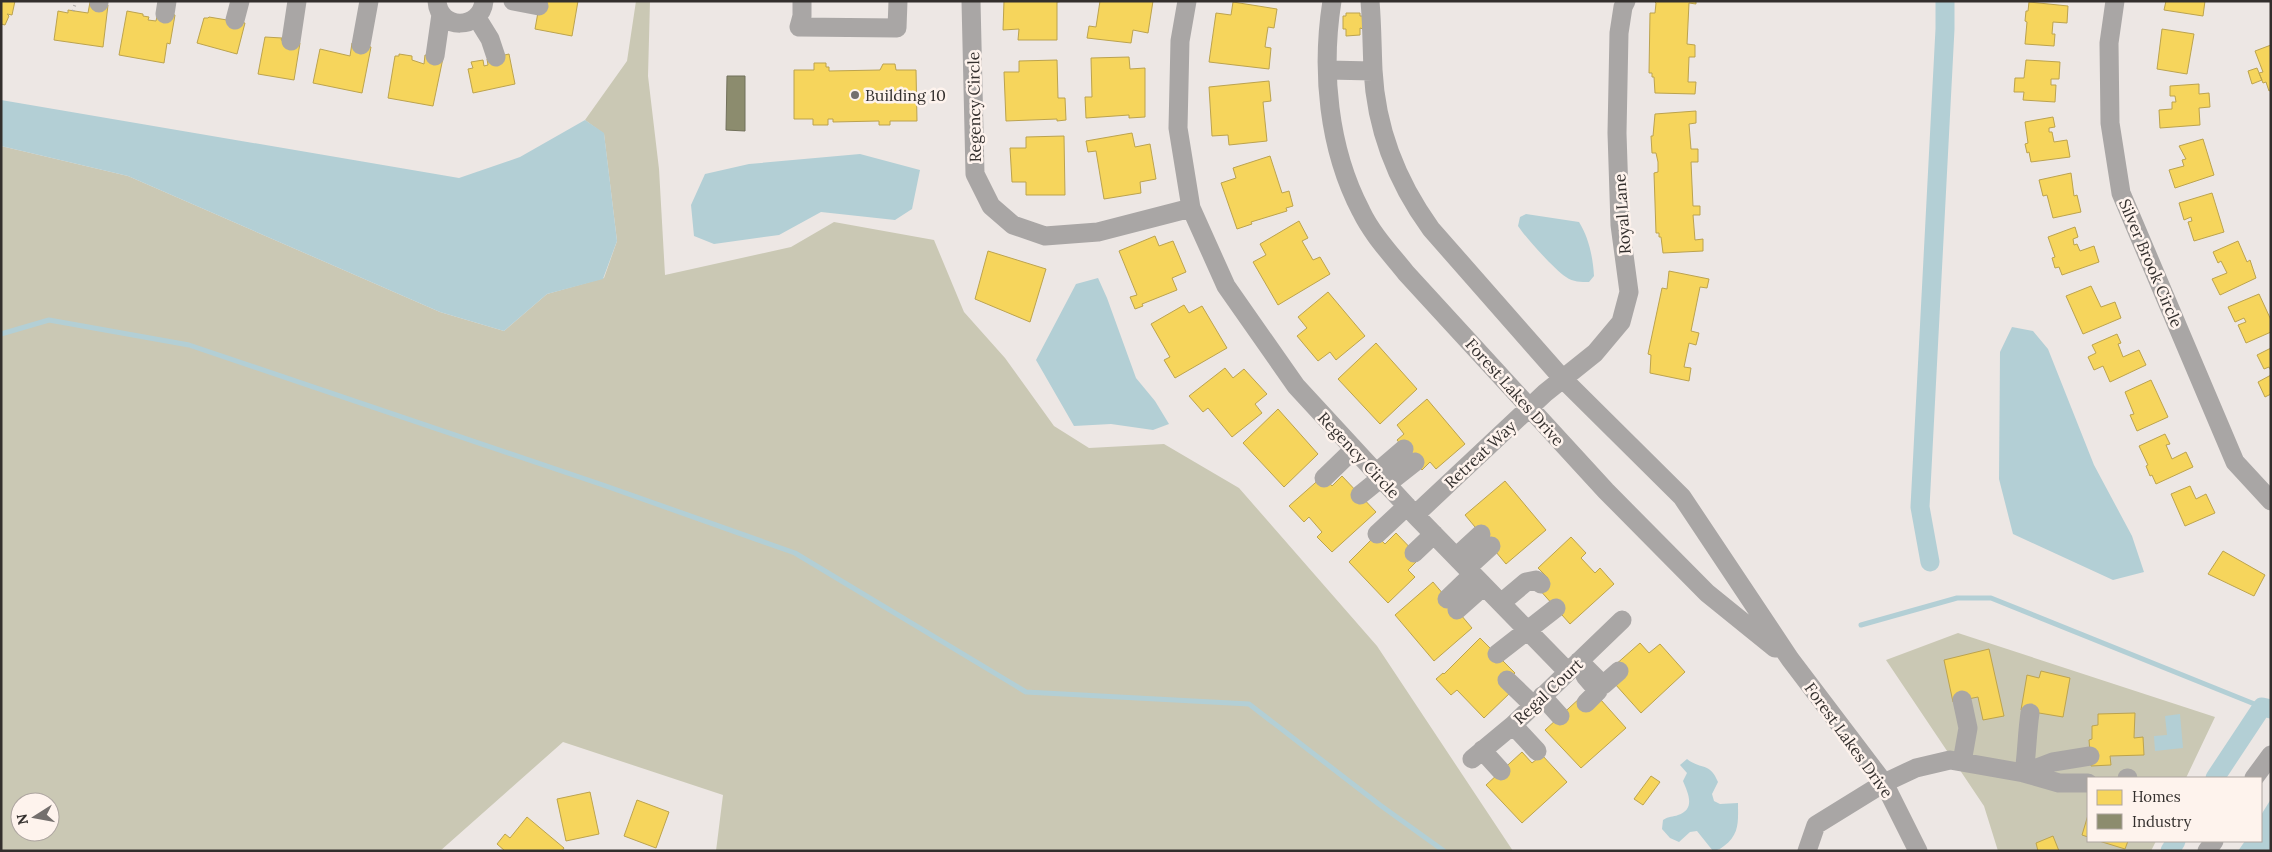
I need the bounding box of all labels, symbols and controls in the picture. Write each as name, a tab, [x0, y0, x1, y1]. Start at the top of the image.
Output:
street label: Regency Circle	[963, 51, 985, 163]
place label: Building 10	[865, 85, 946, 105]
marker: Building 10	[849, 89, 861, 101]
street label: Royal Lane	[1609, 173, 1635, 255]
street label: Silver Brook Circle	[2115, 196, 2187, 331]
street label: Forest Lakes Drive	[1461, 334, 1569, 450]
street label: Regency Circle	[1314, 408, 1404, 503]
street label: Retreat Way	[1440, 415, 1520, 492]
street label: Regal Court	[1509, 653, 1587, 728]
street label: Forest Lakes Drive	[1800, 678, 1898, 802]
legend	[2087, 777, 2262, 842]
text: Homes	[2132, 787, 2181, 806]
north arrow	[10, 792, 60, 842]
text: N	[12, 812, 32, 827]
text: Industry	[2132, 812, 2191, 831]

